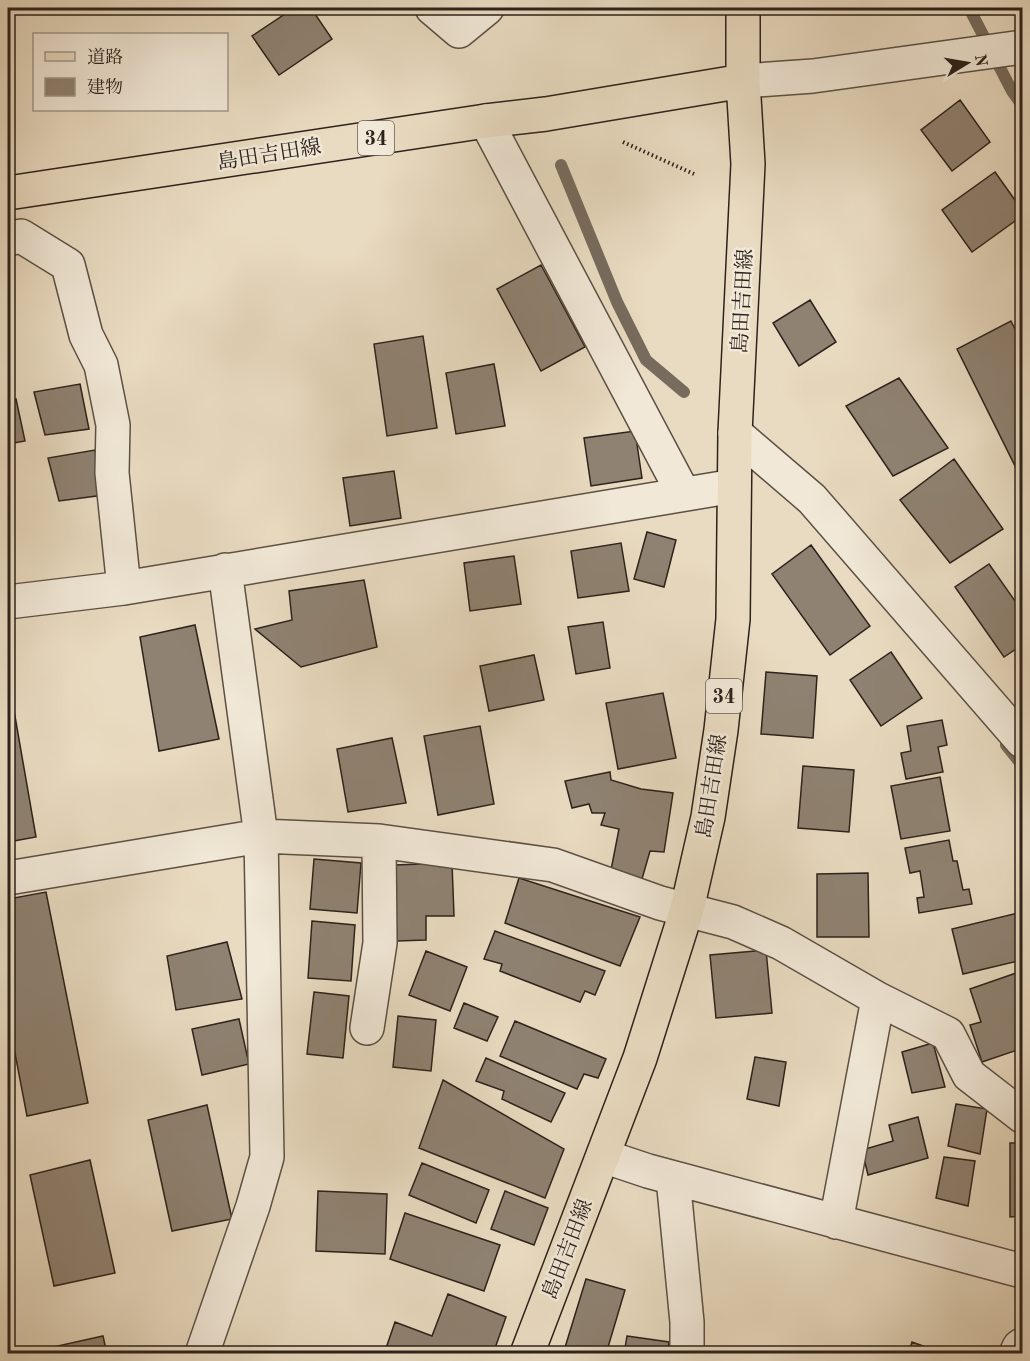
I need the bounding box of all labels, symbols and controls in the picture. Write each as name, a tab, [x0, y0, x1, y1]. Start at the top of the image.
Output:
legend	[33, 33, 228, 111]
north arrow	[937, 33, 997, 93]
text: 道路	[87, 47, 123, 67]
text: N	[971, 53, 989, 69]
text: 建物	[87, 77, 123, 97]
road number: 34	[358, 121, 394, 155]
street label: 島田吉田線	[215, 135, 323, 174]
street label: 島田吉田線	[728, 248, 757, 354]
road number: 34	[706, 679, 742, 713]
street label: 島田吉田線	[692, 732, 731, 840]
street label: 島田吉田線	[538, 1196, 597, 1302]

